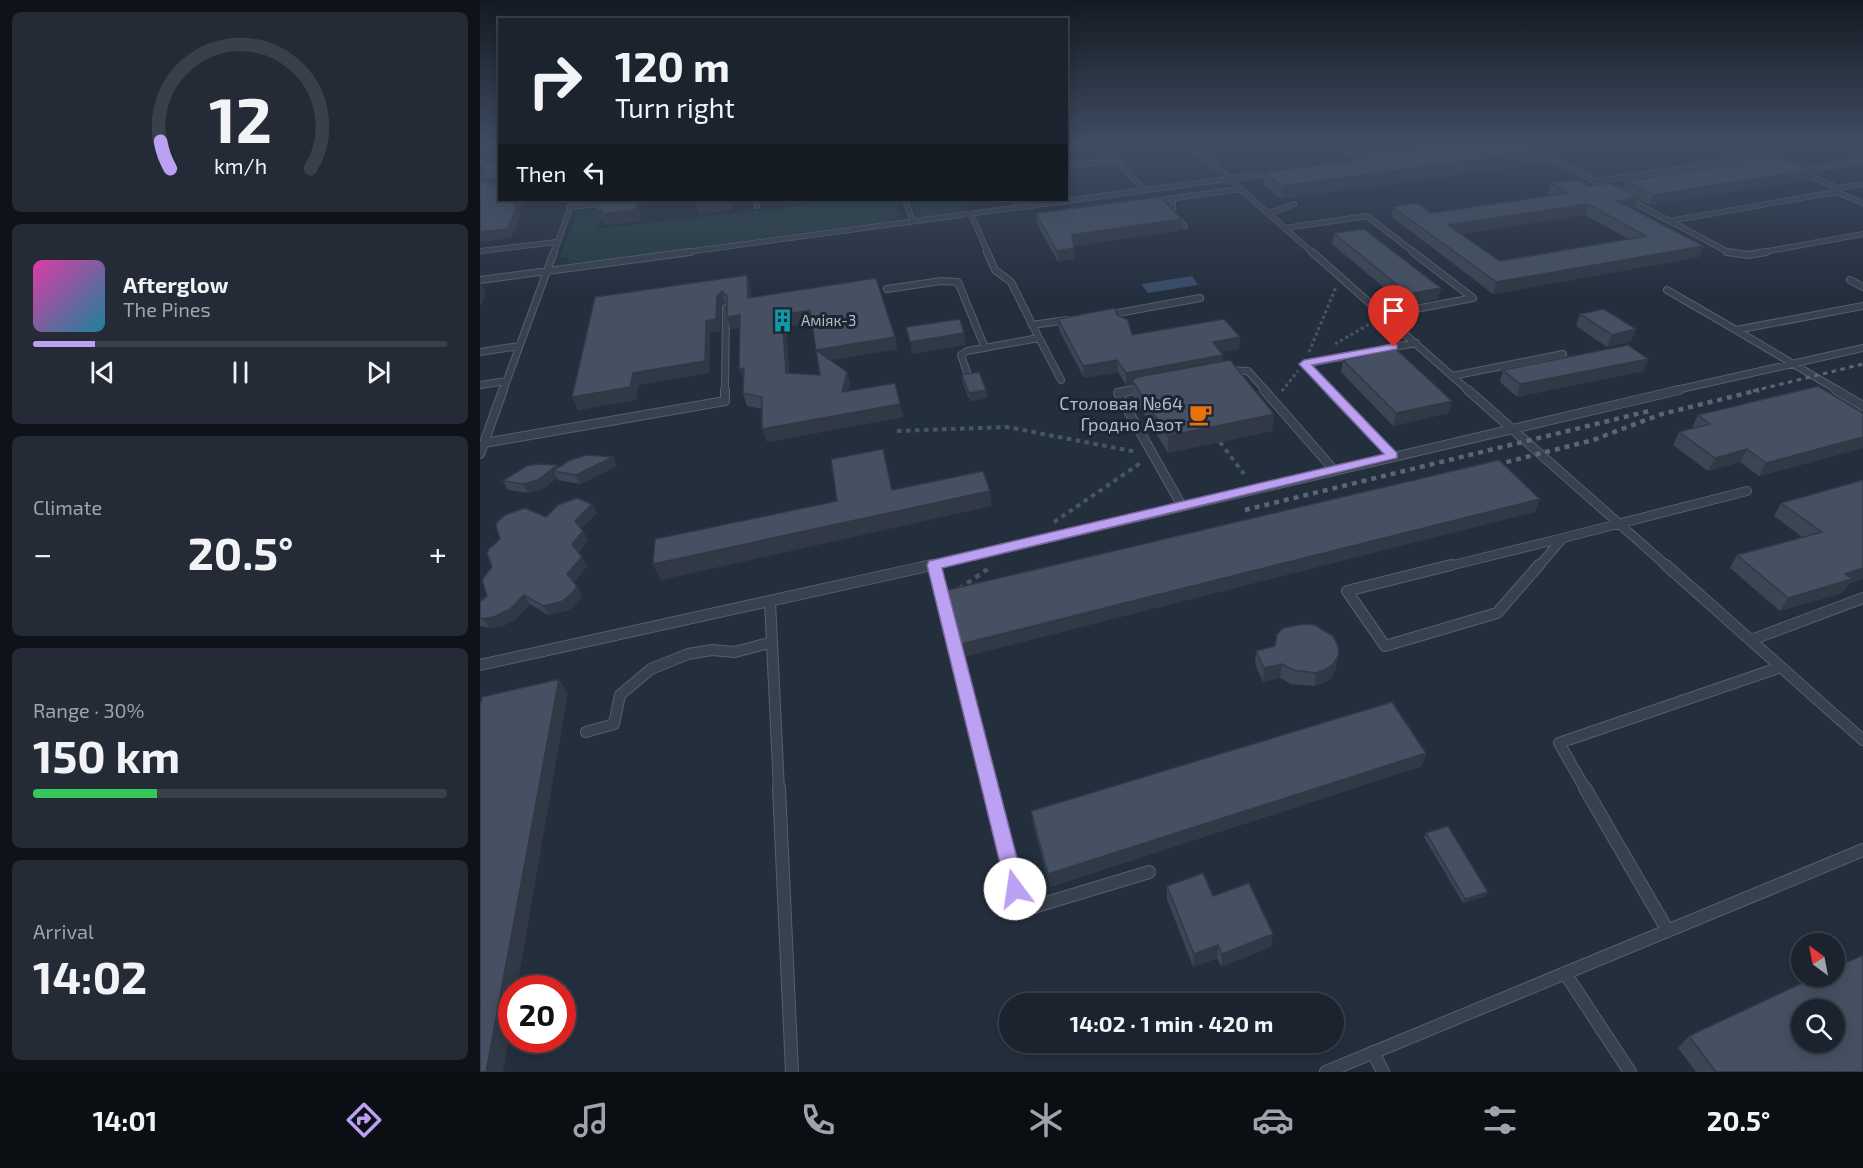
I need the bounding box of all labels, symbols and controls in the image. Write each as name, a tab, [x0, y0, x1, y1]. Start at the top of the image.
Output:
text: 120 m	[615, 40, 730, 90]
icon: right	[516, 42, 594, 120]
text: 12	[208, 81, 272, 156]
text: Turn right	[615, 91, 735, 123]
text: km/h	[213, 153, 267, 178]
icon: left	[578, 156, 611, 189]
text: Then	[516, 160, 566, 186]
text: Afterglow	[123, 271, 228, 297]
pin	[1368, 285, 1419, 347]
icon: arrive	[1377, 294, 1410, 327]
text: The Pines	[123, 297, 211, 321]
building icon: Аміяк-3	[770, 308, 796, 334]
place label: Аміяк-3	[801, 311, 856, 329]
icon: previous	[86, 356, 119, 389]
icon: pause	[224, 356, 257, 389]
icon: next	[362, 356, 395, 389]
place label: Столовая №64 Гродно Азот	[1059, 392, 1183, 435]
cafe icon: Столовая №64 Гродно Азот	[1188, 401, 1214, 427]
text: Climate	[33, 495, 102, 519]
text: 20.5°	[188, 525, 293, 579]
text: −	[33, 533, 52, 573]
text: +	[429, 533, 447, 573]
text: Range · 30%	[33, 698, 144, 722]
text: 150 km	[33, 728, 180, 782]
position arrow	[983, 857, 1047, 921]
text: Arrival	[33, 919, 94, 943]
north arrow	[1791, 933, 1845, 987]
map controls	[1791, 933, 1845, 1053]
text: 14:02	[33, 949, 147, 1003]
speed limit sign: 20	[498, 975, 576, 1053]
button: search	[1791, 999, 1845, 1053]
text: 14:02 · 1 min · 420 m	[1070, 1010, 1273, 1036]
icon: directions	[343, 1099, 385, 1141]
icon: music	[570, 1099, 612, 1141]
icon: phone	[797, 1099, 839, 1141]
icon: climate	[1025, 1099, 1067, 1141]
icon: car	[1252, 1099, 1294, 1141]
icon: filters	[1479, 1099, 1521, 1141]
text: 14:01	[93, 1104, 157, 1136]
text: 20.5°	[1707, 1104, 1770, 1136]

